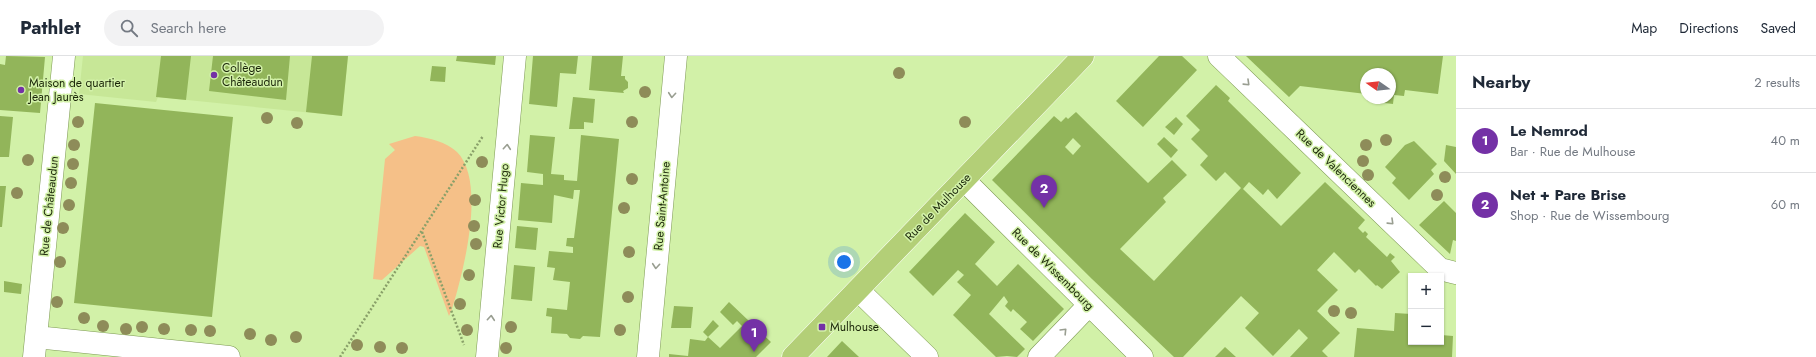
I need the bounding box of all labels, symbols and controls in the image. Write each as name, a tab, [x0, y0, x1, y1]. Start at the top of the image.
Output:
search box	[104, 10, 384, 46]
text: Pathlet	[20, 14, 80, 41]
icon: search	[118, 17, 140, 39]
text: Search here	[150, 17, 226, 39]
text: Map	[1631, 18, 1657, 38]
text: Directions	[1679, 18, 1739, 38]
text: Saved	[1761, 18, 1796, 38]
place label: Collège Châteaudun	[222, 59, 283, 91]
north arrow	[1360, 68, 1396, 104]
marker: Collège Châteaudun	[209, 70, 219, 80]
text: Nearby	[1472, 70, 1530, 94]
text: 2 results	[1754, 73, 1800, 92]
place label: Maison de quartier Jean Jaurès	[27, 74, 126, 106]
one-way arrow	[1242, 78, 1250, 86]
marker: Maison de quartier Jean Jaurès	[16, 85, 26, 95]
one-way arrow	[668, 92, 677, 98]
text: Le Nemrod	[1510, 120, 1588, 142]
street label: Rue de Valenciennes	[1292, 125, 1380, 211]
text: 1	[1482, 131, 1488, 150]
text: 40 m	[1771, 131, 1800, 150]
text: Bar · Rue de Mulhouse	[1510, 142, 1635, 161]
one-way arrow	[502, 144, 511, 150]
street label: Rue de Châteaudun	[35, 155, 63, 257]
street label: Rue Saint-Antoine	[649, 161, 675, 251]
street label: Rue Victor Hugo	[488, 162, 514, 249]
street label: Rue de Mulhouse	[901, 169, 975, 245]
pin: 2	[1031, 175, 1057, 208]
text: Net + Pare Brise	[1510, 184, 1626, 206]
text: 2	[1481, 195, 1489, 214]
text: 60 m	[1771, 195, 1800, 214]
text: Shop · Rue de Wissembourg	[1510, 206, 1669, 225]
one-way arrow	[1386, 217, 1394, 225]
street label: Rue de Wissembourg	[1008, 224, 1098, 314]
your location	[834, 252, 854, 272]
one-way arrow	[652, 263, 661, 269]
map controls	[1408, 273, 1444, 345]
button: +	[1408, 273, 1444, 309]
button: −	[1408, 309, 1444, 345]
one-way arrow	[486, 315, 495, 321]
place label: Mulhouse	[830, 318, 879, 336]
pin: 1	[741, 319, 767, 352]
marker: Mulhouse	[817, 322, 827, 332]
one-way arrow	[1059, 328, 1067, 336]

